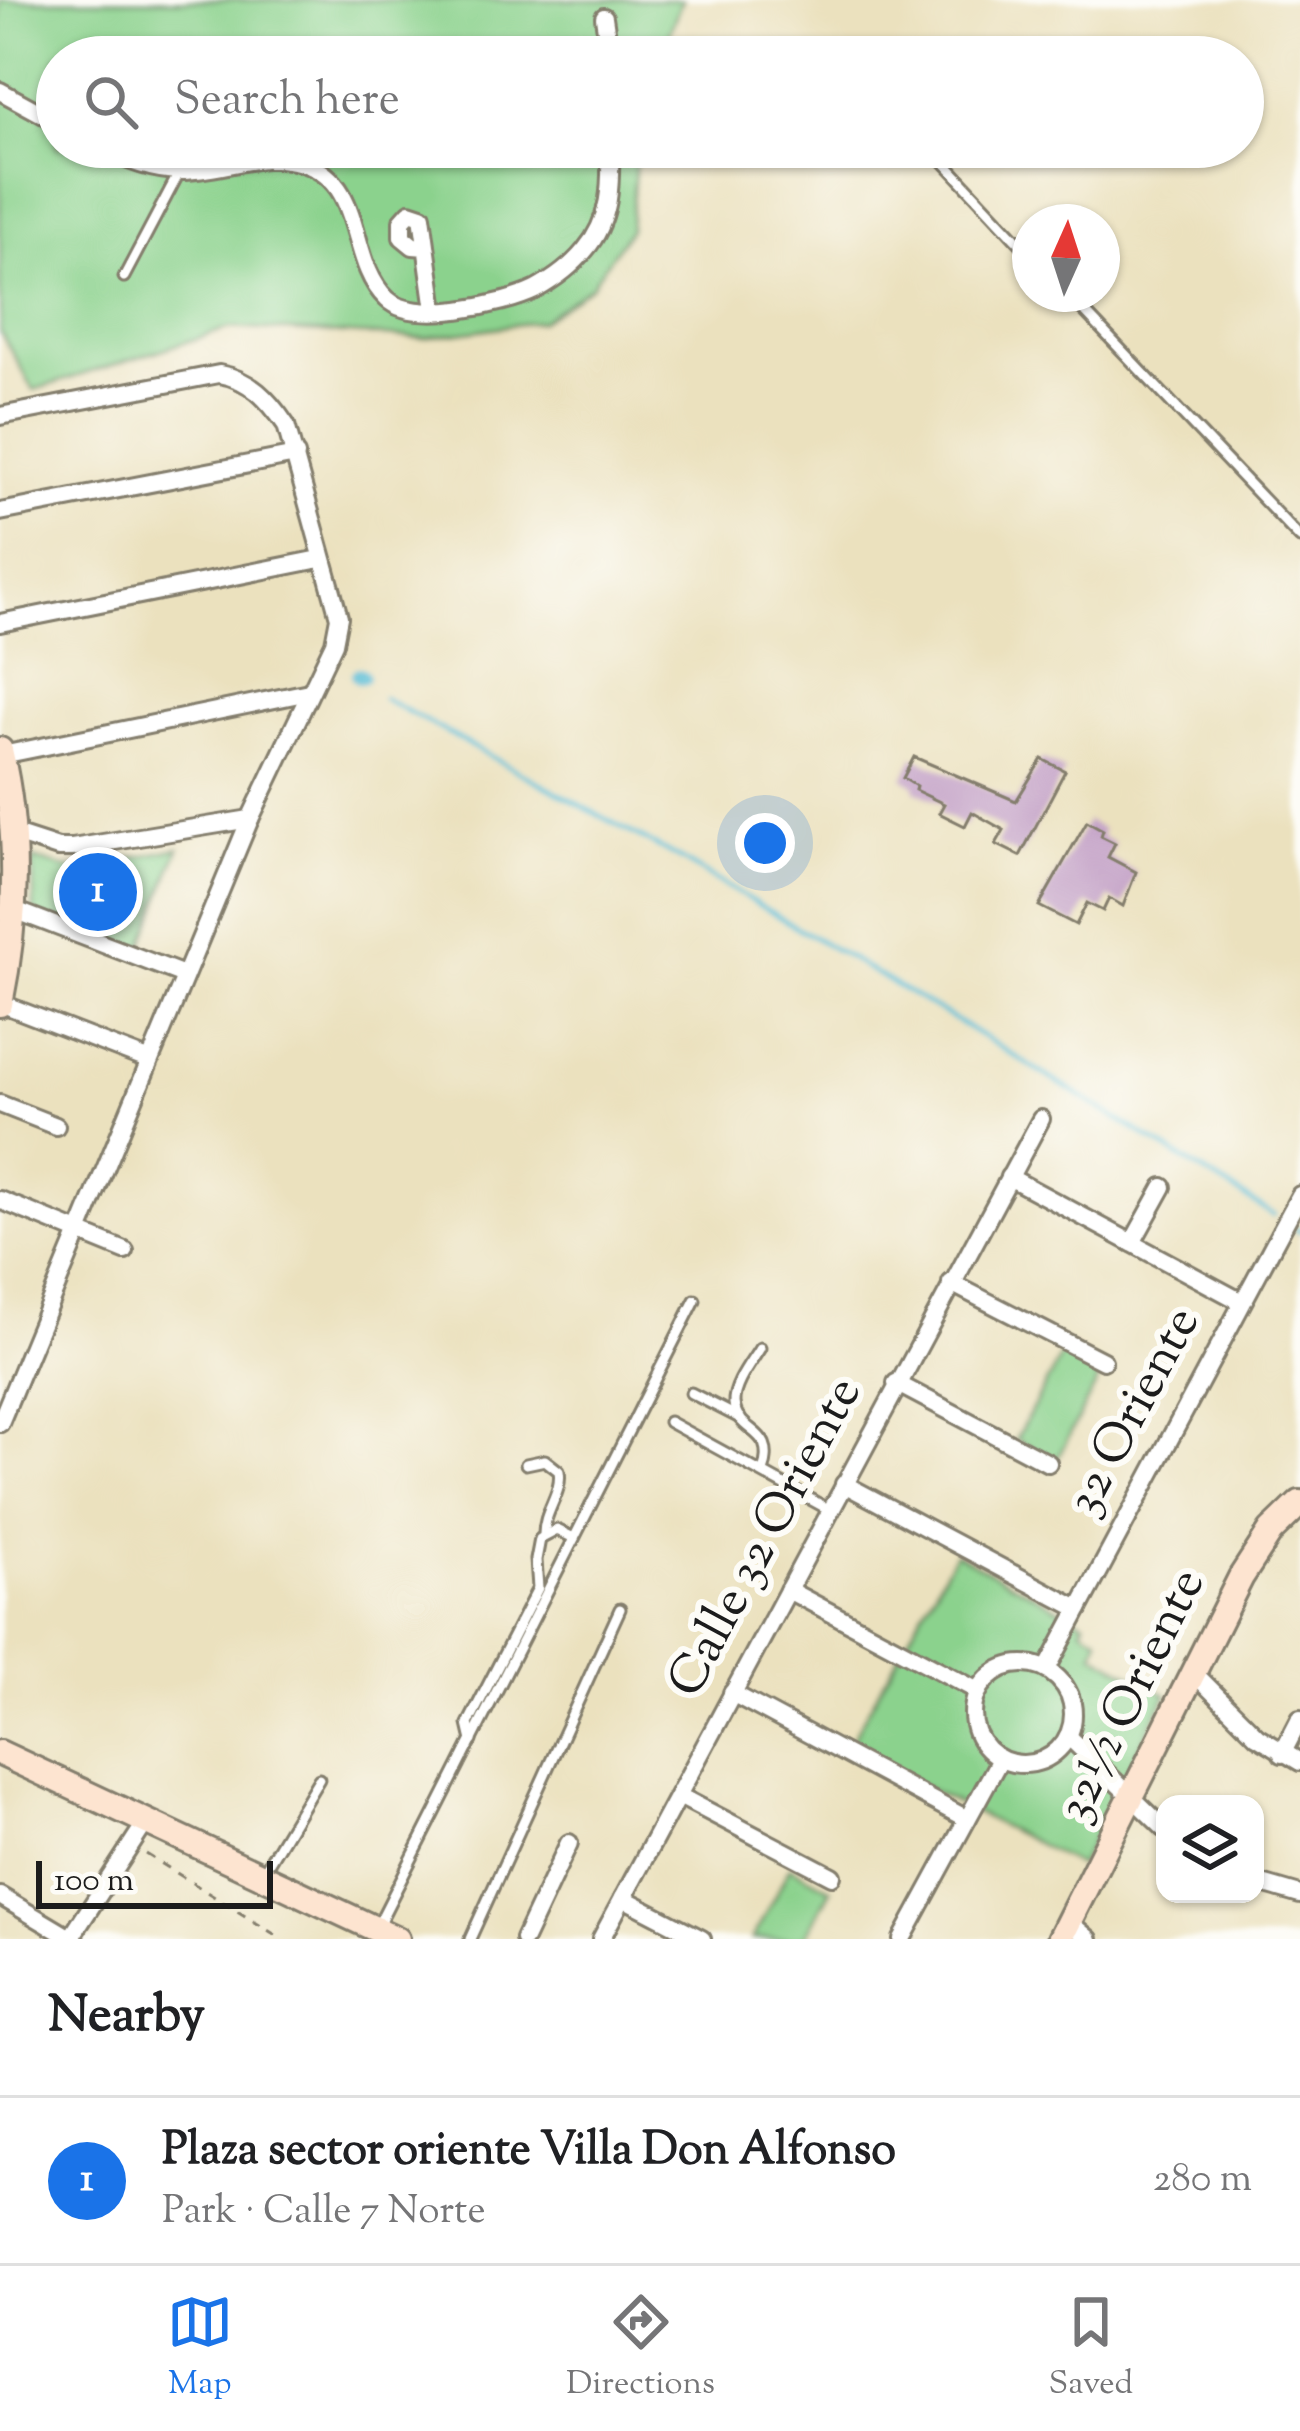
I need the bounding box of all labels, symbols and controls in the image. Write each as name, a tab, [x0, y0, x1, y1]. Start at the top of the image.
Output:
search box	[36, 36, 1264, 168]
icon: search	[78, 69, 144, 135]
text: Search here	[174, 70, 400, 135]
north arrow	[1012, 204, 1120, 312]
your location	[735, 813, 795, 873]
pin: 1	[59, 847, 137, 937]
street label: 32 Oriente	[1050, 1295, 1220, 1529]
street label: Calle 32 Oriente	[652, 1365, 882, 1711]
street label: 32½ Oriente	[1040, 1557, 1226, 1835]
map controls	[1156, 1795, 1264, 1903]
button: layers	[1156, 1795, 1264, 1903]
scale bar	[36, 1855, 273, 1908]
text: 100 m	[54, 1858, 134, 1906]
text: Nearby	[48, 1981, 205, 2054]
text: Plaza sector oriente Villa Don Alfonso	[162, 2120, 896, 2185]
text: 1	[80, 2153, 94, 2209]
text: 280 m	[1153, 2153, 1252, 2209]
text: Park · Calle 7 Norte	[162, 2185, 486, 2241]
tab: Map	[167, 2289, 233, 2409]
tab: Directions	[566, 2289, 715, 2409]
tab: Saved	[1049, 2289, 1133, 2409]

